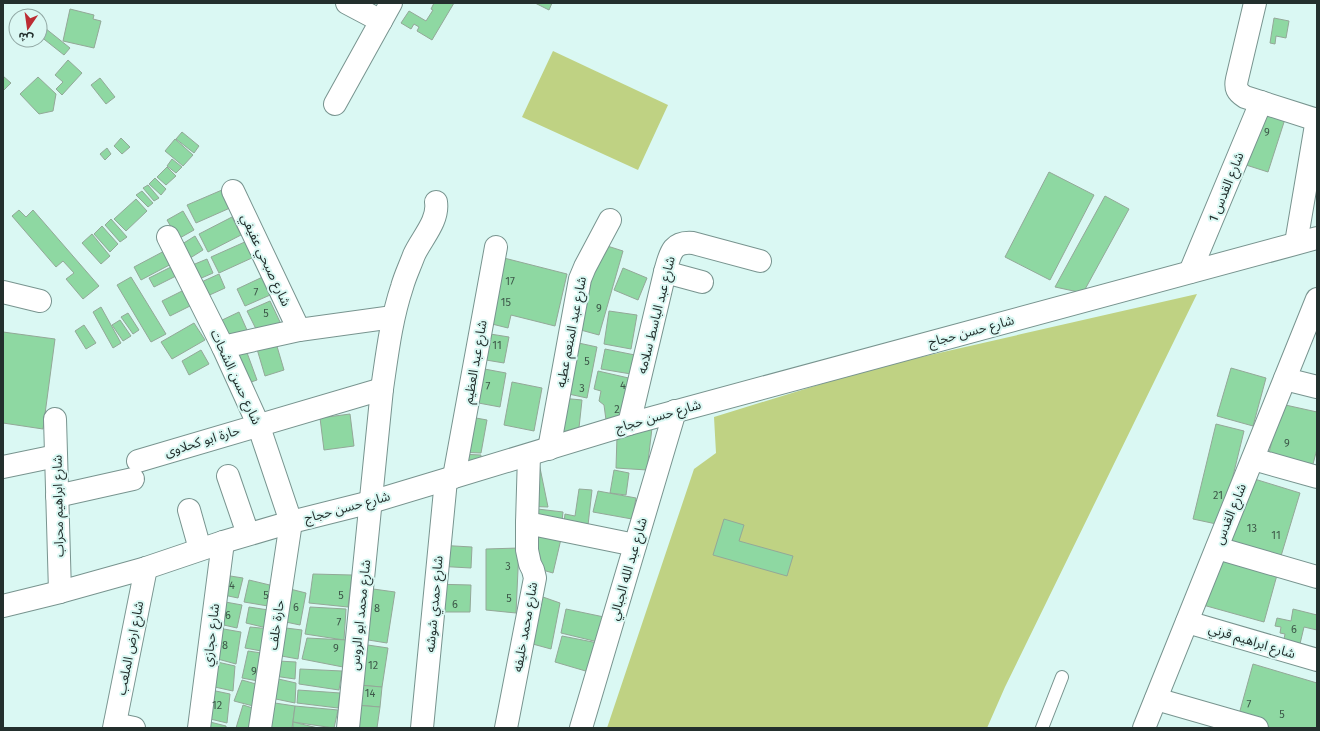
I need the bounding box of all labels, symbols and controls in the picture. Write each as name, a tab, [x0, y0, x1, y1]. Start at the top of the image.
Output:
north arrow	[8, 8, 48, 48]
text: ش	[17, 29, 35, 45]
house number: 9	[1264, 126, 1270, 139]
street label: شارع القدس 1	[1205, 150, 1249, 225]
street label: شارع صبحي عفيفي	[235, 211, 294, 310]
street label: شارع عبد الباسط سلامه	[634, 255, 681, 376]
house number: 17	[505, 275, 515, 288]
street label: شارع عبد المنعم عطيه	[553, 275, 592, 389]
house number: 7	[254, 286, 259, 299]
house number: 15	[501, 296, 512, 309]
house number: 9	[596, 302, 602, 315]
house number: 5	[263, 307, 269, 320]
street label: شارع حسن حجاج	[926, 312, 1016, 353]
street label: شارع عبد العظيم	[460, 319, 493, 406]
street label: شارع حسن الشحات	[205, 327, 265, 428]
house number: 11	[492, 339, 502, 352]
house number: 5	[584, 355, 590, 368]
house number: 4	[620, 379, 626, 392]
house number: 7	[486, 380, 491, 393]
house number: 3	[579, 382, 585, 395]
street label: شارع حسن حجاج	[613, 397, 703, 438]
house number: 2	[614, 403, 620, 416]
street label: حارة ابو كحلاوى	[163, 422, 242, 460]
house number: 9	[1284, 437, 1290, 450]
street label: شارع ابراهيم محراب	[50, 455, 69, 557]
street label: شارع القدس	[1211, 481, 1252, 548]
street label: شارع حسن حجاج	[302, 488, 392, 529]
house number: 21	[1213, 489, 1223, 502]
street label: شارع عبد الله الجبالي	[606, 516, 653, 623]
house number: 13	[1247, 522, 1257, 535]
house number: 11	[1271, 529, 1281, 542]
street label: شارع حمدي شوشه	[422, 555, 449, 653]
street label: شارع محمد ابو الروس	[347, 559, 376, 671]
house number: 3	[505, 560, 511, 573]
house number: 4	[229, 579, 235, 592]
street label: شارع محمد خليفه	[510, 581, 543, 674]
house number: 5	[263, 589, 269, 602]
house number: 5	[338, 589, 344, 602]
house number: 5	[506, 592, 512, 605]
house number: 6	[452, 598, 458, 611]
street label: حارة خلف	[265, 599, 287, 651]
street label: شارع ارض الملعب	[114, 600, 149, 697]
house number: 6	[293, 601, 299, 614]
house number: 8	[374, 602, 380, 615]
street label: شارع حجازي	[200, 603, 225, 668]
house number: 6	[225, 609, 231, 622]
house number: 7	[337, 616, 342, 629]
street label: شارع ابراهيم قرني	[1206, 621, 1297, 664]
house number: 6	[1291, 623, 1297, 636]
house number: 8	[222, 639, 228, 652]
house number: 9	[333, 642, 339, 655]
house number: 12	[368, 659, 378, 672]
house number: 9	[251, 665, 257, 678]
house number: 14	[365, 687, 375, 700]
house number: 7	[1247, 698, 1252, 711]
house number: 12	[212, 699, 222, 712]
house number: 5	[1279, 708, 1285, 721]

